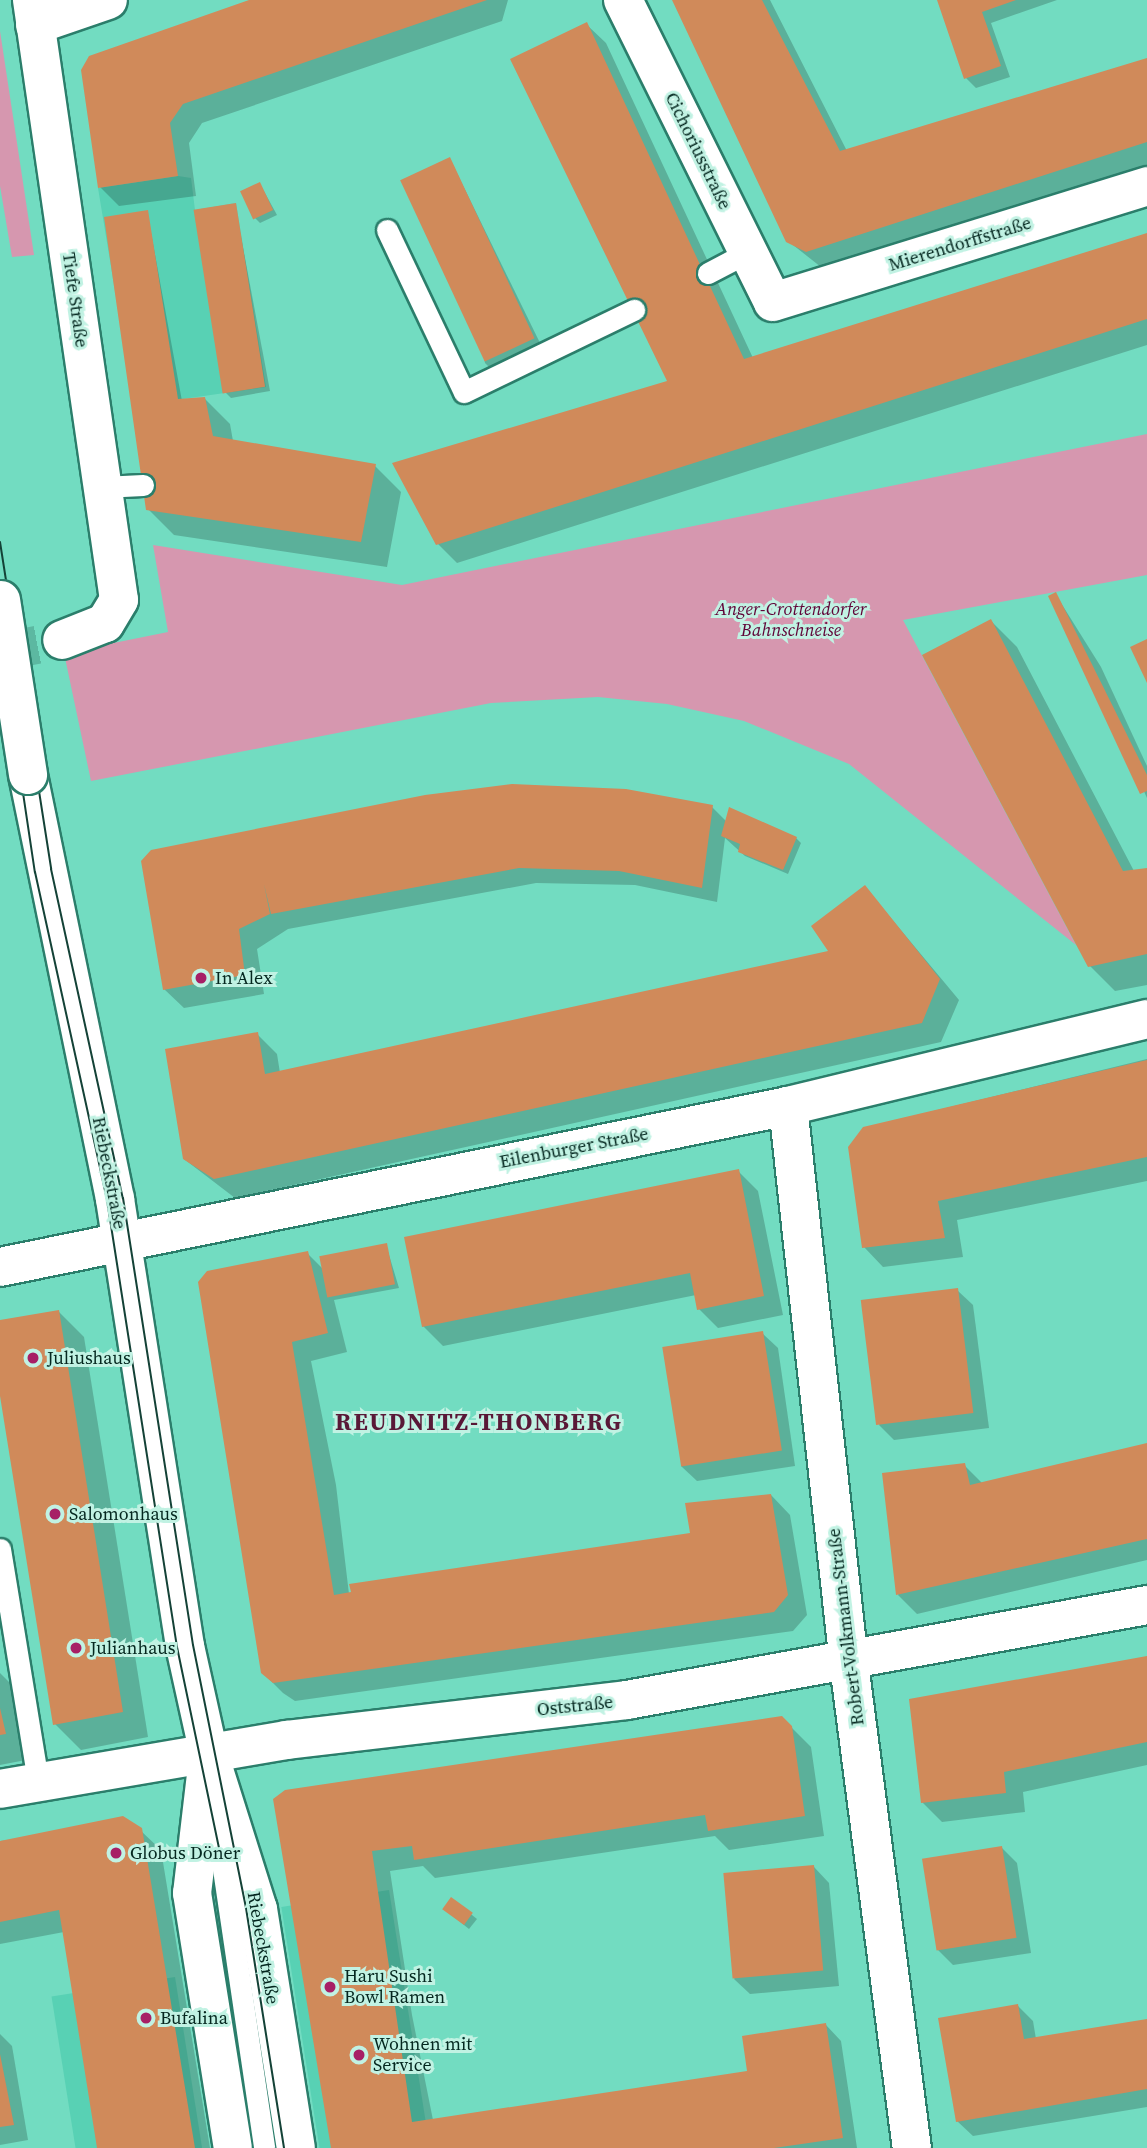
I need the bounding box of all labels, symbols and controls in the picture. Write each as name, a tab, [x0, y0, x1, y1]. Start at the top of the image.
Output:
street label: Cichoriusstraße	[660, 89, 736, 213]
street label: Mierendorffstraße	[886, 212, 1034, 276]
street label: Tiefe Straße	[58, 251, 92, 349]
park label: Anger-Crottendorfer Bahnschneise	[715, 599, 867, 642]
place label: In Alex	[215, 967, 273, 989]
marker: In Alex	[193, 970, 209, 986]
street label: Riebeckstraße	[88, 1115, 130, 1231]
street label: Eilenburger Straße	[498, 1123, 650, 1173]
place label: Juliushaus	[47, 1347, 131, 1369]
marker: Juliushaus	[25, 1350, 41, 1366]
district label: REUDNITZ-THONBERG	[337, 1408, 621, 1436]
place label: Salomonhaus	[69, 1503, 178, 1525]
marker: Salomonhaus	[47, 1506, 63, 1522]
street label: Robert-Volkmann-Straße	[823, 1527, 869, 1727]
place label: Julianhaus	[90, 1637, 176, 1659]
marker: Julianhaus	[68, 1640, 84, 1656]
street label: Oststraße	[536, 1691, 614, 1721]
place label: Globus Döner	[130, 1842, 240, 1864]
marker: Globus Döner	[108, 1845, 124, 1861]
street label: Riebeckstraße	[242, 1890, 284, 2006]
place label: Haru Sushi Bowl Ramen	[344, 1966, 445, 2008]
marker: Haru Sushi Bowl Ramen	[322, 1979, 338, 1995]
place label: Bufalina	[160, 2007, 228, 2029]
marker: Bufalina	[138, 2010, 154, 2026]
place label: Wohnen mit Service	[373, 2034, 472, 2076]
marker: Wohnen mit Service	[351, 2047, 367, 2063]

